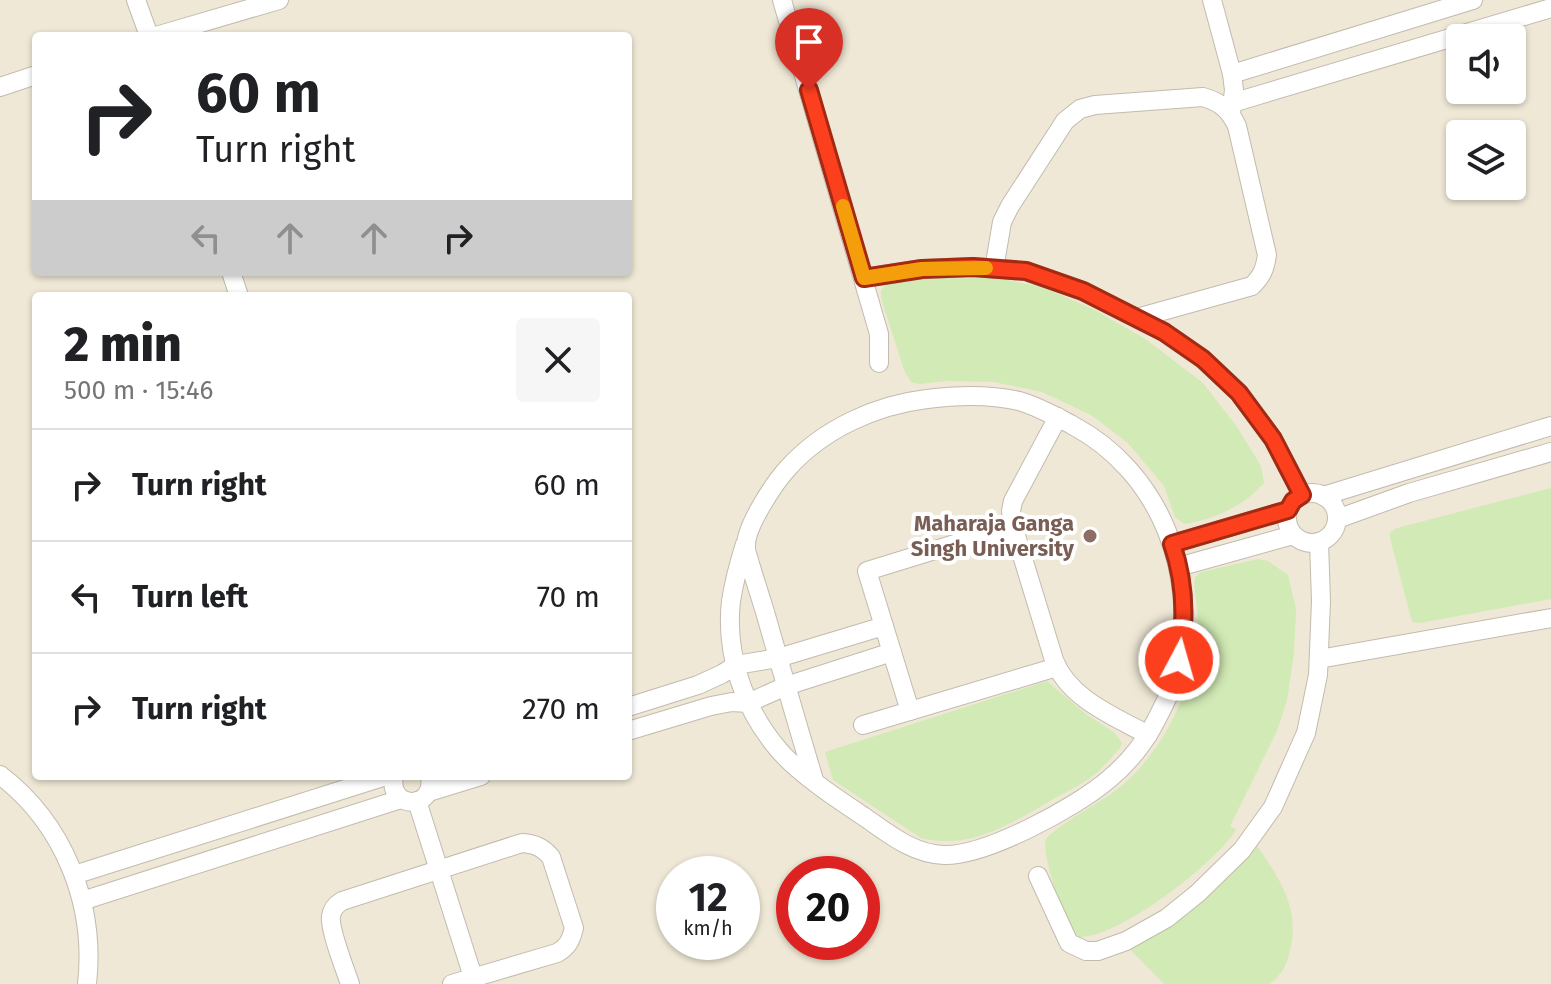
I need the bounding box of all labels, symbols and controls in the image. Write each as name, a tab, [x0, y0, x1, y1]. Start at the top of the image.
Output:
pin	[775, 8, 843, 90]
icon: arrive	[787, 20, 831, 64]
map controls	[1446, 24, 1526, 200]
button: sound	[1446, 24, 1526, 104]
text: 60 m	[196, 60, 321, 127]
icon: right	[64, 64, 168, 168]
button: layers	[1446, 120, 1526, 200]
text: Turn right	[196, 128, 356, 172]
icon: left	[184, 216, 228, 260]
icon: ahead	[268, 216, 312, 260]
icon: ahead	[352, 216, 396, 260]
icon: right	[436, 216, 480, 260]
text: 2 min	[64, 316, 182, 374]
button: close	[516, 318, 600, 402]
text: 500 m · 15:46	[64, 375, 213, 406]
icon: right	[64, 463, 108, 507]
text: Turn right	[132, 467, 267, 503]
text: 60 m	[534, 467, 600, 503]
place label: Maharaja Ganga Singh University	[911, 510, 1075, 562]
marker: Maharaja Ganga Singh University	[1081, 527, 1099, 545]
icon: left	[64, 575, 108, 619]
text: Turn left	[132, 579, 248, 615]
text: 70 m	[537, 579, 600, 615]
position arrow	[1137, 618, 1221, 702]
icon: right	[64, 687, 108, 731]
text: Turn right	[132, 691, 267, 727]
text: 270 m	[522, 691, 600, 727]
speed limit sign: 20	[776, 856, 880, 960]
text: 12	[688, 874, 728, 922]
text: km/h	[683, 916, 733, 940]

